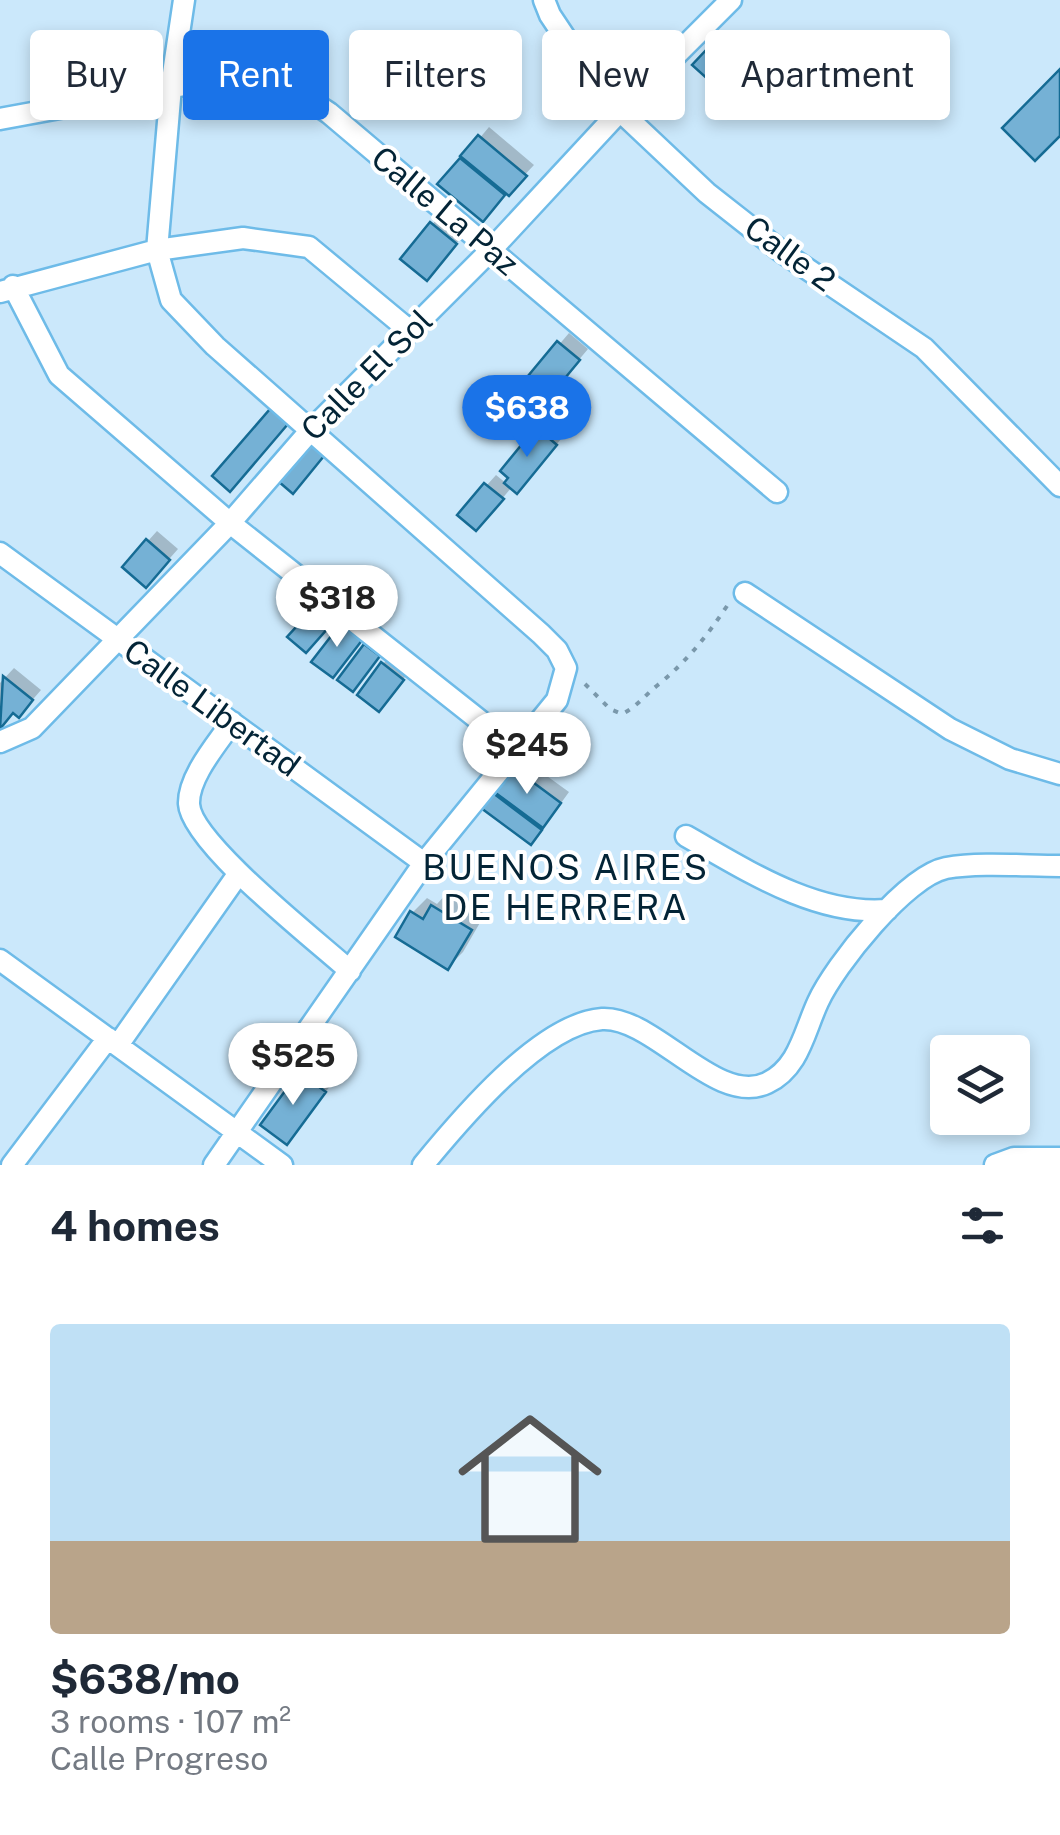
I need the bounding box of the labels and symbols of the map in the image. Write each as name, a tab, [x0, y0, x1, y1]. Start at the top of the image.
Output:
street label: Calle La Paz	[365, 139, 526, 283]
street label: Calle 2	[738, 209, 843, 299]
street label: Calle El Sol	[294, 302, 440, 448]
pin: $638	[468, 375, 586, 460]
pin: $318	[278, 565, 396, 650]
street label: Calle Libertad	[117, 631, 307, 784]
pin: $245	[468, 712, 586, 797]
district label: BUENOS AIRES DE HERRERA	[422, 847, 710, 928]
pin: $525	[234, 1023, 352, 1108]

